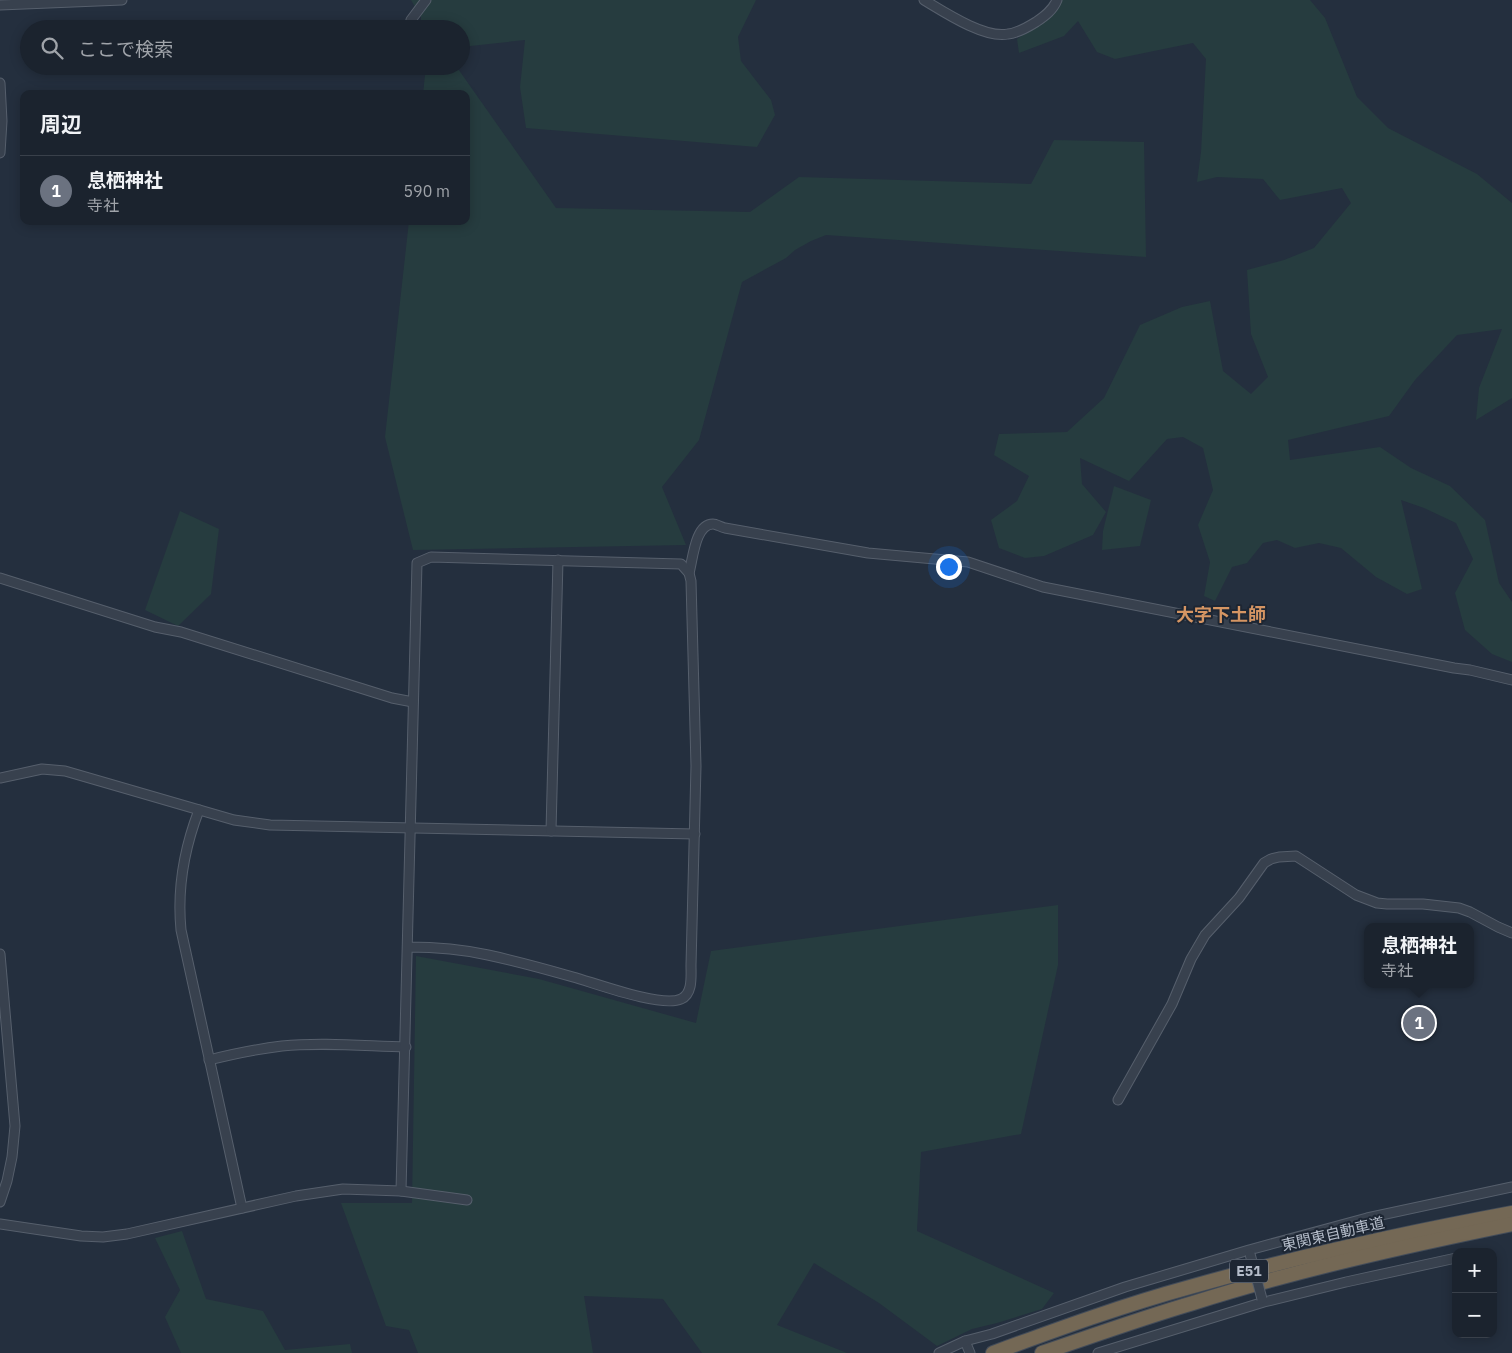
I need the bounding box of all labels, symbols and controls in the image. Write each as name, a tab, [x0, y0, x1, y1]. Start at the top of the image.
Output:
search box	[20, 20, 470, 75]
icon: search	[38, 34, 66, 62]
text: ここで検索	[78, 37, 173, 61]
text: 周辺	[40, 110, 82, 138]
text: 息栖神社	[87, 168, 163, 192]
text: 1	[51, 181, 61, 201]
text: 590 m	[403, 181, 450, 201]
text: 寺社	[87, 195, 119, 215]
your location	[936, 554, 962, 580]
district label: 大字下土師	[1176, 603, 1266, 626]
popup	[1364, 923, 1474, 988]
text: 息栖神社	[1381, 933, 1457, 957]
text: 寺社	[1381, 960, 1413, 980]
pin: 1	[1403, 1004, 1435, 1042]
street label: 東関東自動車道	[1280, 1212, 1386, 1255]
map controls	[1452, 1248, 1497, 1338]
button: +	[1452, 1248, 1497, 1293]
road number: E51	[1230, 1260, 1268, 1282]
button: −	[1452, 1293, 1497, 1338]

